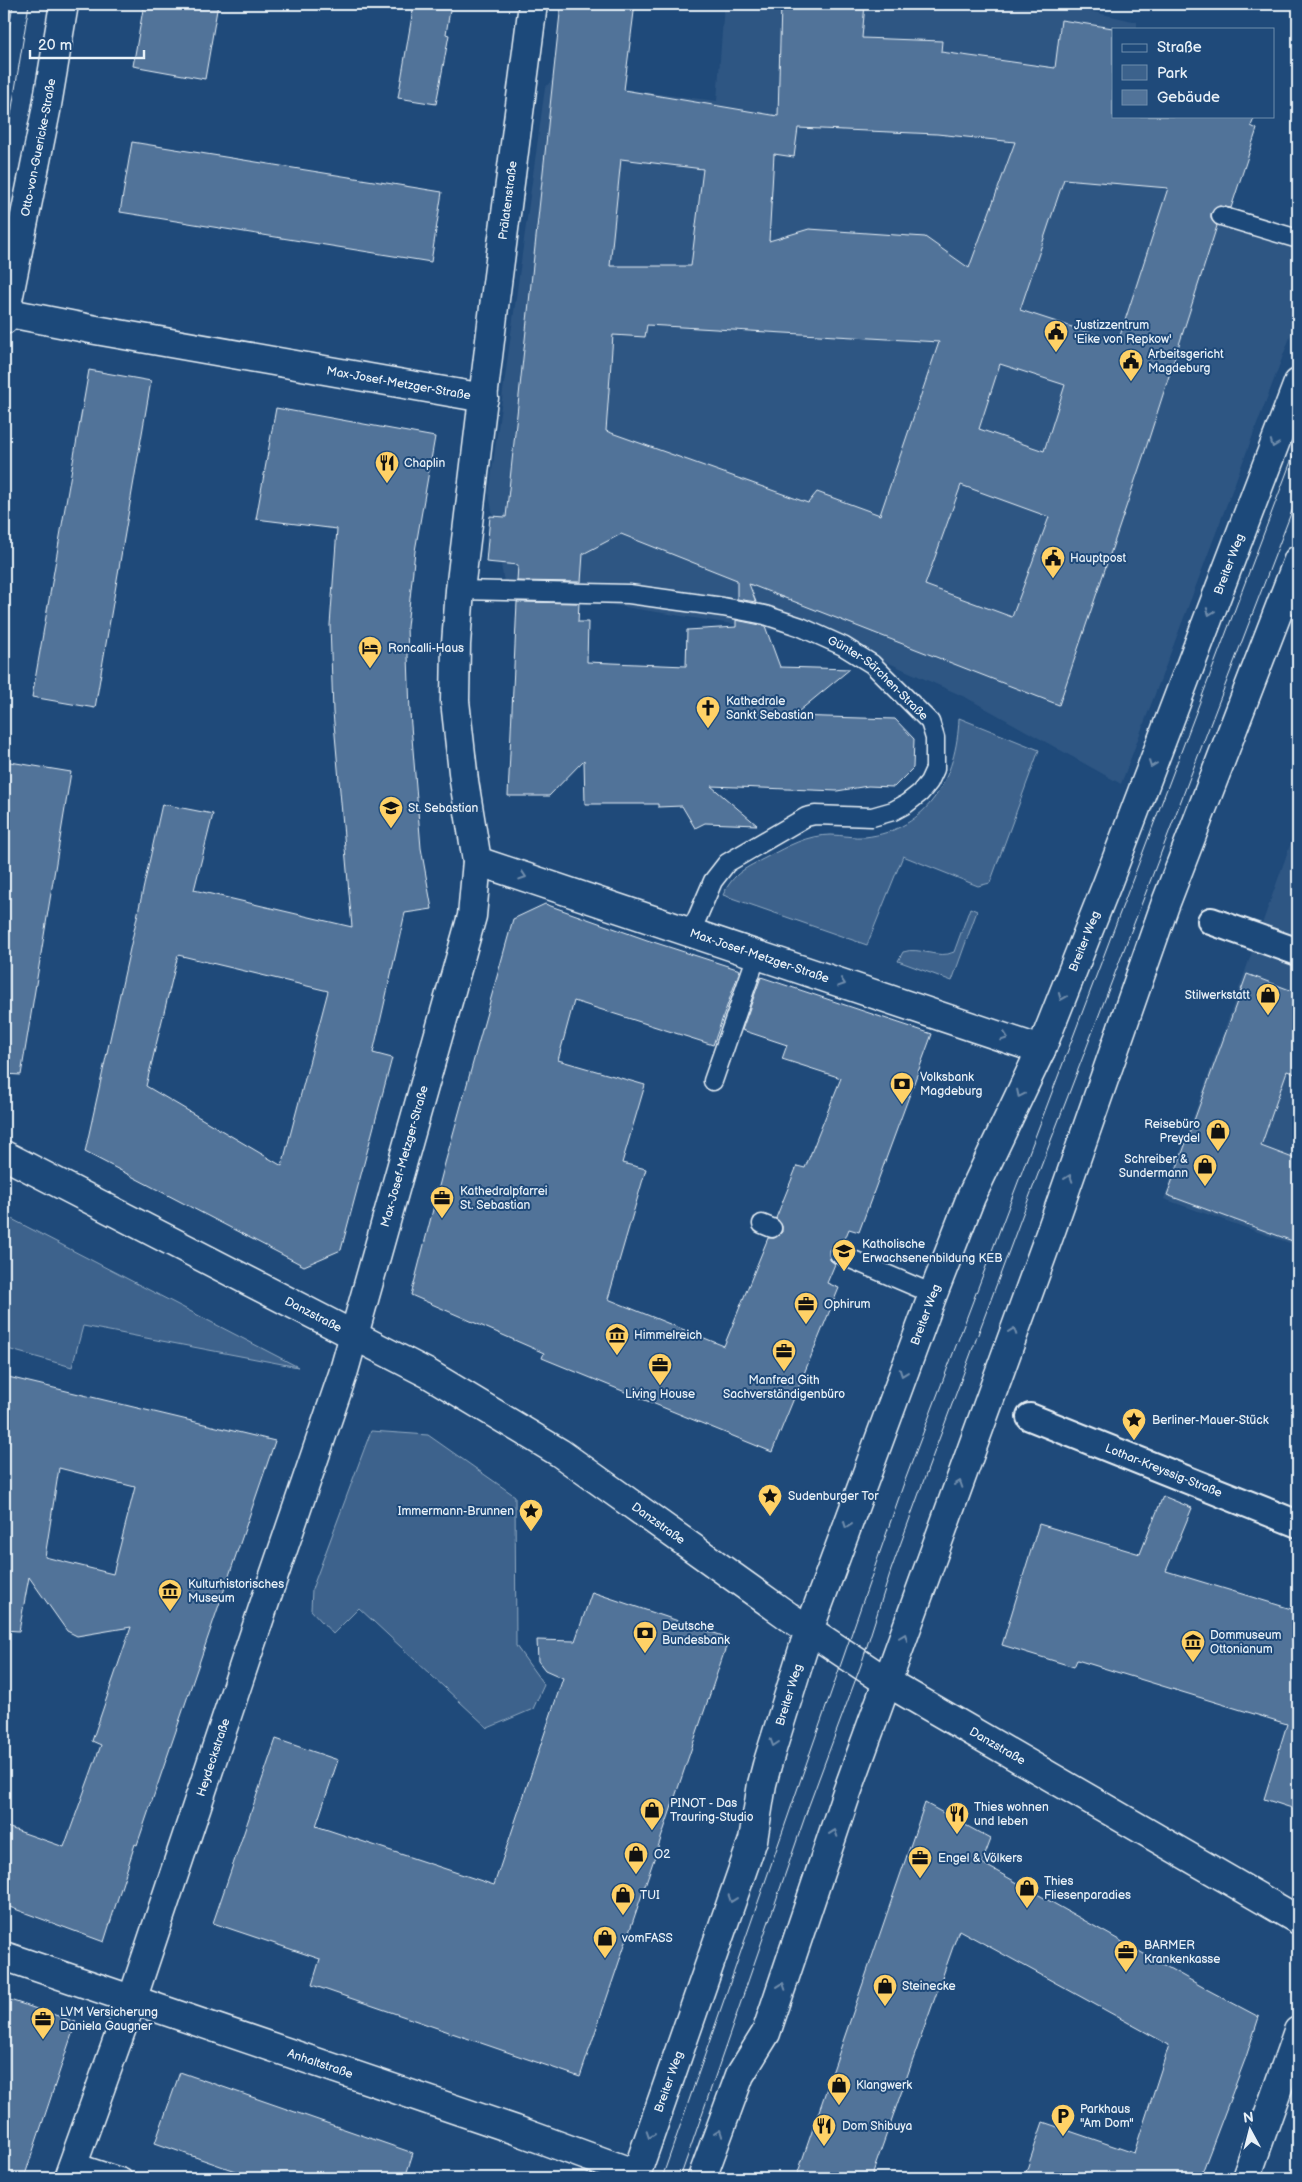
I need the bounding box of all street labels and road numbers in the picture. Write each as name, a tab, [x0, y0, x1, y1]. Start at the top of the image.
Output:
street label: Otto-von-Guericke-Straße	[18, 77, 59, 218]
street label: Prälatenstraße	[496, 160, 521, 241]
street label: Max-Josef-Metzger-Straße	[325, 364, 472, 404]
street label: Breiter Weg	[1211, 531, 1248, 597]
street label: Günter-Särchen-Straße	[825, 633, 931, 724]
street label: Breiter Weg	[1066, 909, 1104, 974]
street label: Max-Josef-Metzger-Straße	[688, 926, 831, 986]
street label: Max-Josef-Metzger-Straße	[378, 1084, 432, 1229]
street label: Breiter Weg	[908, 1282, 944, 1347]
street label: Danzstraße	[282, 1294, 344, 1336]
street label: Lothar-Kreyssig-Straße	[1103, 1441, 1224, 1501]
street label: Danzstraße	[628, 1500, 688, 1548]
street label: Breiter Weg	[773, 1662, 806, 1728]
street label: Heydeckstraße	[194, 1716, 234, 1799]
street label: Danzstraße	[967, 1724, 1028, 1769]
street label: Anhaltstraße	[285, 2046, 355, 2082]
street label: Breiter Weg	[651, 2049, 687, 2115]

